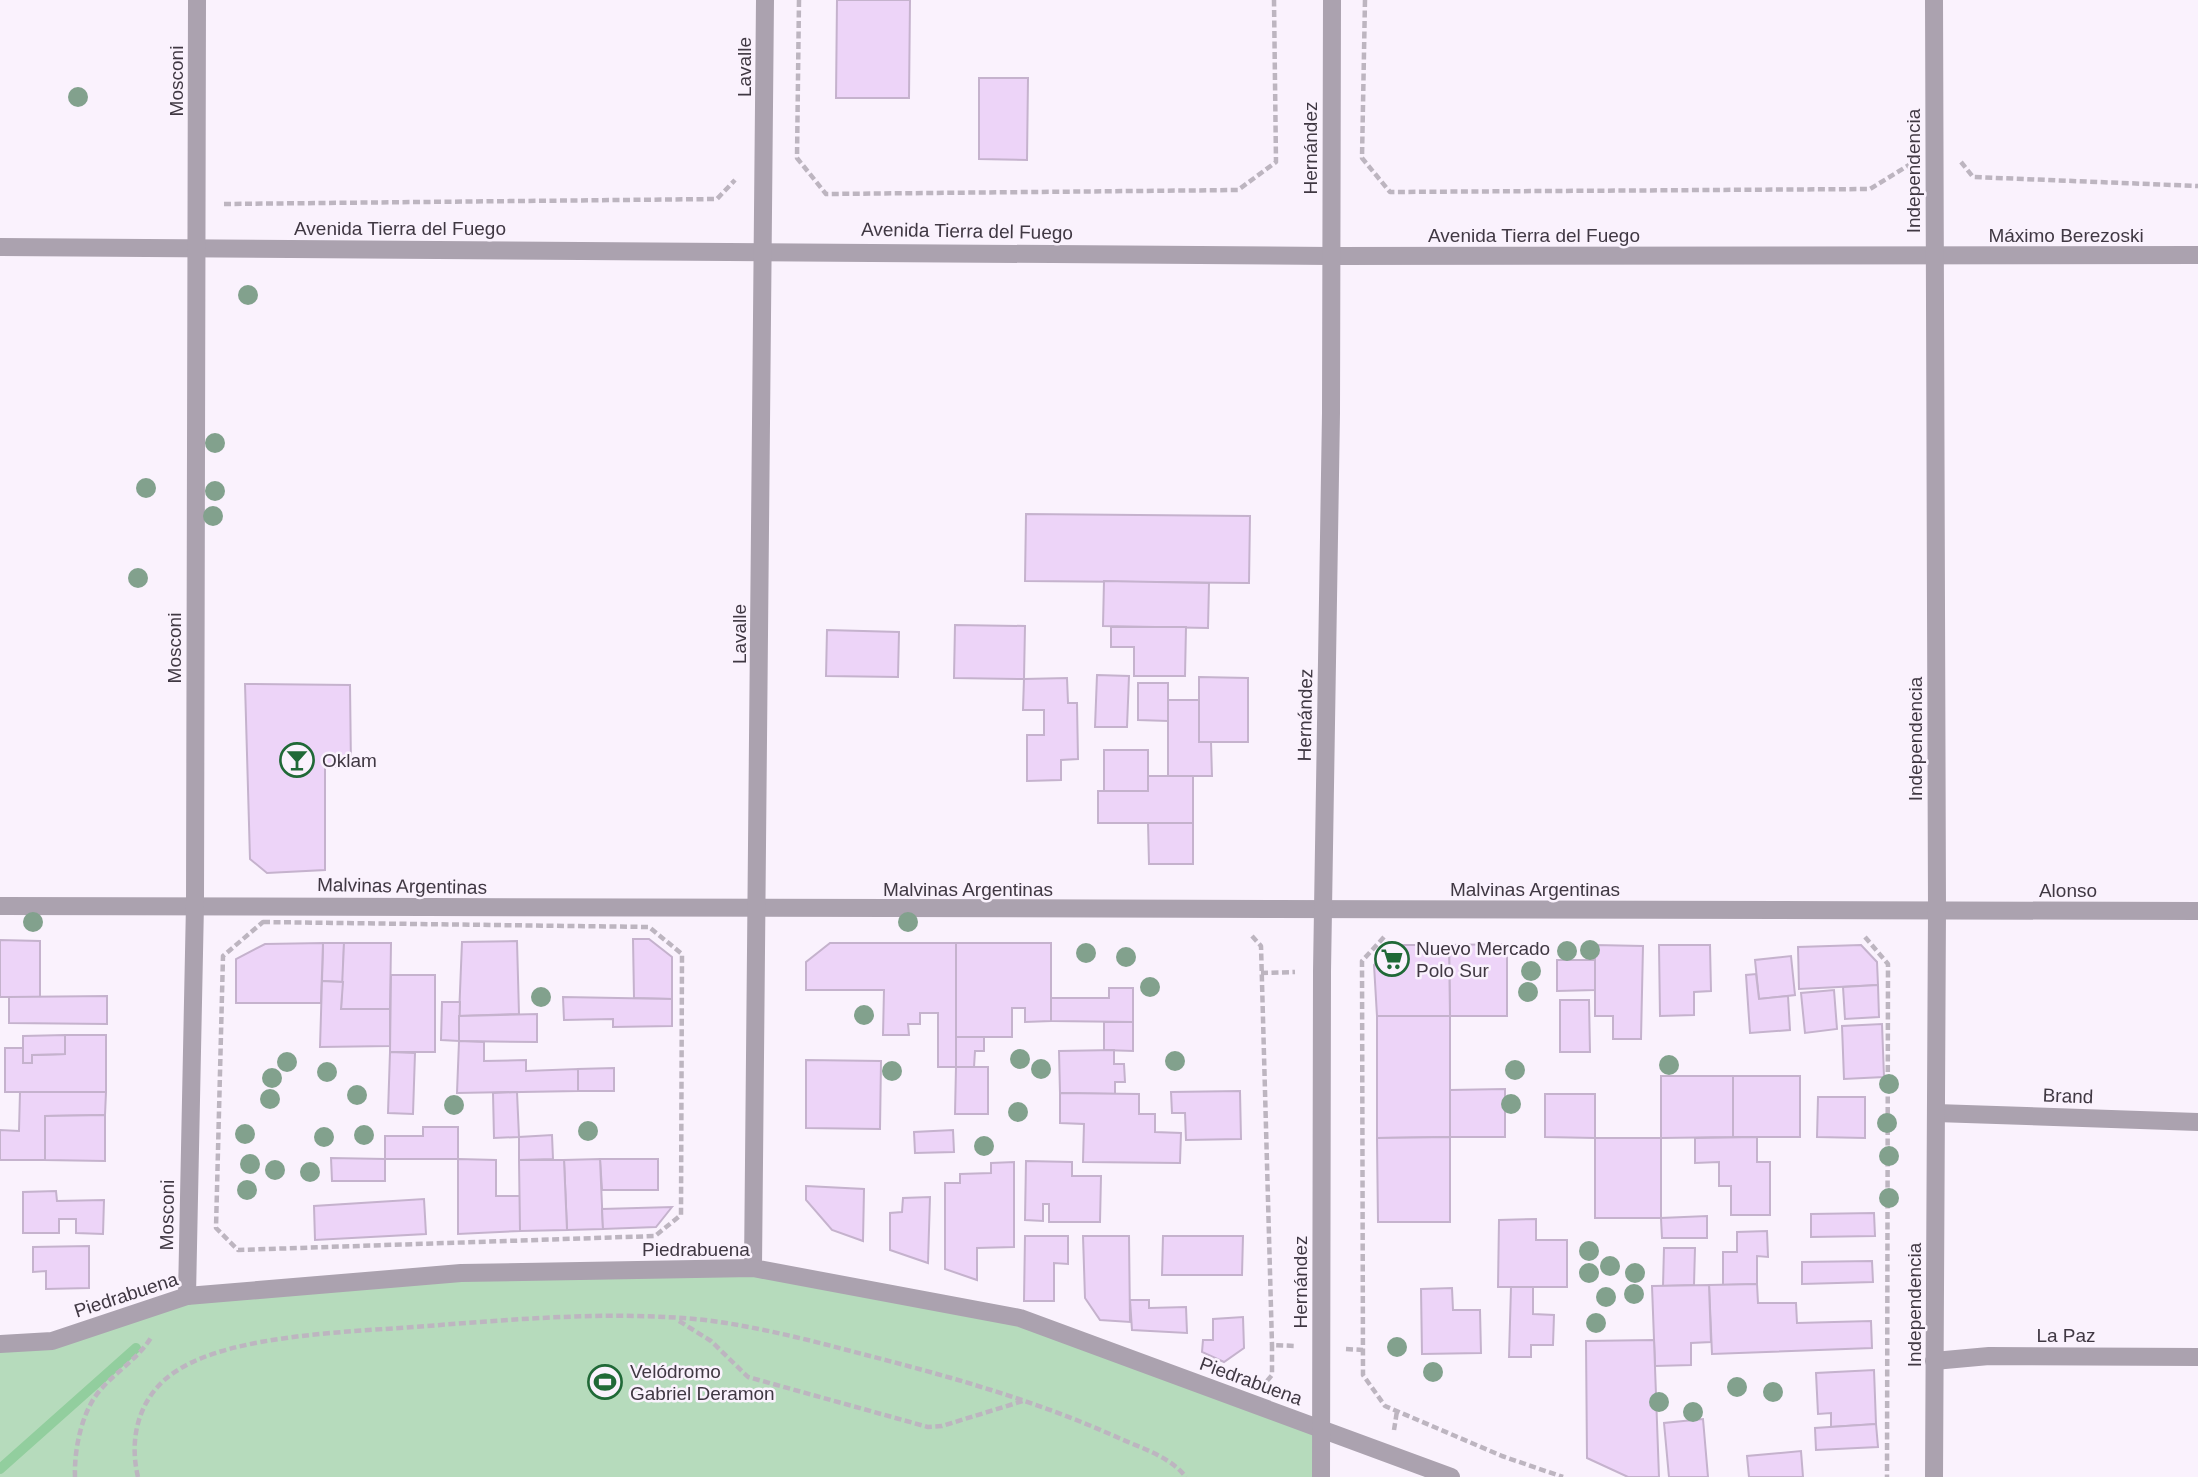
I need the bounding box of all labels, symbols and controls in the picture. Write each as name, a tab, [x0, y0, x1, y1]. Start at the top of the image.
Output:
street label: Lavalle	[734, 37, 755, 97]
street label: Mosconi	[166, 46, 187, 116]
street label: Hernández	[1300, 102, 1321, 194]
street label: Independencia	[1903, 108, 1924, 233]
street label: Avenida Tierra del Fuego	[294, 218, 506, 239]
street label: Avenida Tierra del Fuego	[861, 219, 1073, 243]
street label: Avenida Tierra del Fuego	[1428, 225, 1640, 246]
street label: Máximo Berezoski	[1988, 225, 2144, 246]
street label: Lavalle	[729, 604, 750, 664]
street label: Mosconi	[164, 613, 185, 683]
street label: Hernández	[1294, 668, 1316, 762]
street label: Independencia	[1905, 676, 1926, 801]
bar icon: Oklam	[278, 741, 316, 779]
place label: Oklam	[322, 750, 377, 771]
street label: Malvinas Argentinas	[317, 874, 487, 898]
street label: Malvinas Argentinas	[883, 879, 1053, 900]
street label: Malvinas Argentinas	[1450, 879, 1620, 900]
street label: Alonso	[2039, 880, 2097, 901]
place label: Nuevo Mercado Polo Sur	[1416, 938, 1550, 981]
supermarket icon: Nuevo Mercado Polo Sur	[1373, 940, 1411, 978]
street label: Brand	[2042, 1085, 2094, 1107]
street label: Mosconi	[156, 1179, 178, 1251]
street label: Hernández	[1290, 1236, 1311, 1328]
street label: Piedrabuena	[642, 1239, 750, 1260]
street label: Independencia	[1904, 1242, 1925, 1367]
street label: Piedrabuena	[72, 1268, 181, 1322]
street label: La Paz	[2036, 1325, 2096, 1346]
street label: Piedrabuena	[1197, 1353, 1306, 1409]
place label: Velódromo Gabriel Deramon	[630, 1361, 775, 1404]
sports icon: Velódromo Gabriel Deramon	[586, 1363, 624, 1401]

